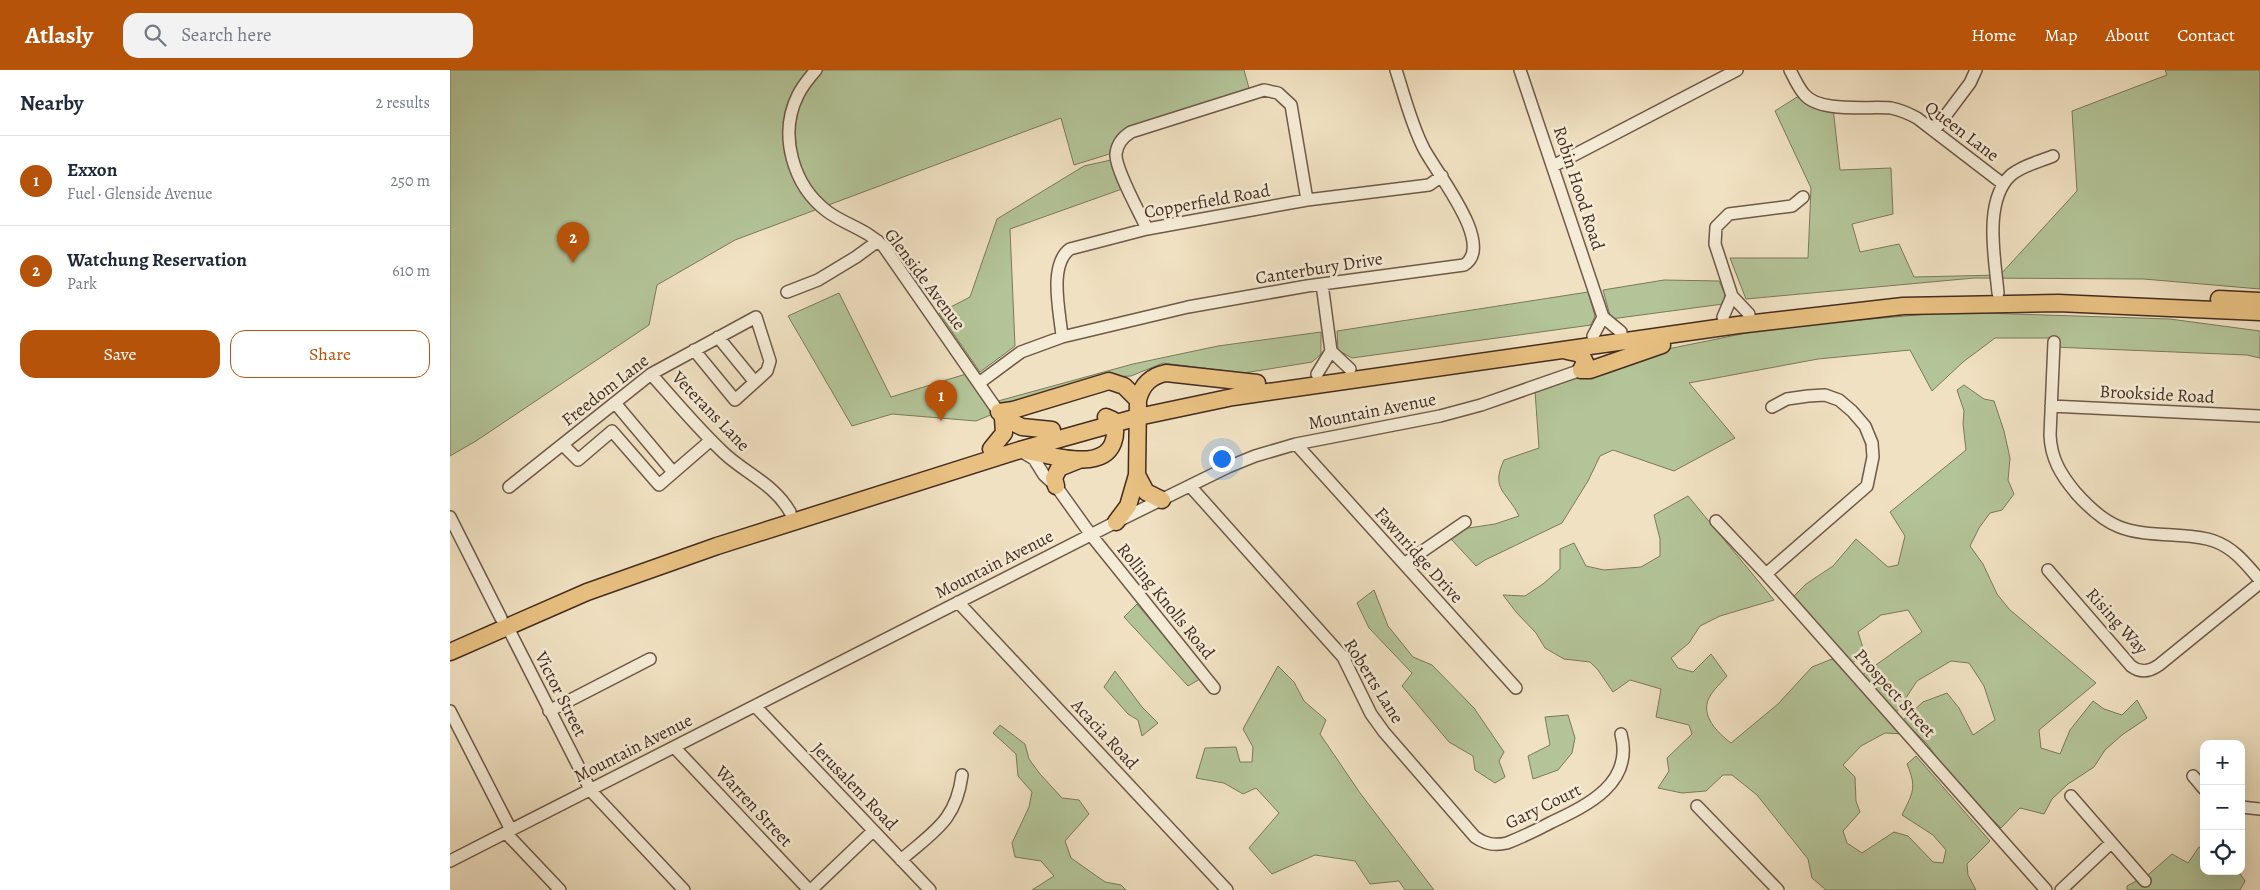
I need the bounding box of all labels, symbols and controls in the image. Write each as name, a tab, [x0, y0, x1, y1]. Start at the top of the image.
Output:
search box	[123, 13, 473, 58]
text: Atlasly	[25, 19, 93, 51]
icon: search	[141, 21, 169, 49]
text: Search here	[181, 22, 272, 48]
text: Home	[1971, 23, 2016, 47]
text: Map	[2044, 23, 2077, 47]
text: About	[2105, 23, 2149, 47]
text: Contact	[2177, 23, 2235, 47]
text: Nearby	[20, 89, 83, 117]
text: 2 results	[375, 92, 430, 114]
street label: Queen Lane	[1920, 95, 2004, 167]
street label: Robin Hood Road	[1548, 123, 1610, 253]
text: Exxon	[67, 157, 117, 183]
text: 1	[33, 170, 39, 192]
text: 250 m	[391, 170, 430, 192]
street label: Copperfield Road	[1142, 178, 1272, 224]
text: Fuel · Glenside Avenue	[67, 183, 212, 205]
pin: 2	[557, 222, 589, 263]
street label: Glenside Avenue	[879, 223, 971, 335]
street label: Canterbury Drive	[1254, 246, 1384, 290]
text: Watchung Reservation	[67, 247, 247, 273]
text: 2	[32, 260, 40, 282]
text: 610 m	[392, 260, 430, 282]
text: Park	[67, 273, 97, 295]
button: Save	[20, 330, 220, 378]
button: Share	[230, 330, 430, 378]
street label: Freedom Lane	[557, 348, 653, 432]
street label: Veterans Lane	[666, 365, 755, 456]
street label: Brookside Road	[2099, 379, 2215, 409]
pin: 1	[925, 380, 957, 421]
street label: Mountain Avenue	[1306, 387, 1438, 435]
your location	[1209, 446, 1235, 472]
street label: Fawnridge Drive	[1369, 502, 1469, 608]
street label: Mountain Avenue	[931, 524, 1057, 604]
street label: Rolling Knolls Road	[1112, 538, 1221, 664]
street label: Rising Way	[2081, 582, 2154, 660]
street label: Roberts Lane	[1338, 634, 1410, 728]
street label: Prospect Street	[1849, 643, 1941, 743]
street label: Victor Street	[529, 646, 593, 741]
street label: Acacia Road	[1065, 693, 1144, 775]
street label: Mountain Avenue	[570, 708, 696, 788]
street label: Jerusalem Road	[807, 737, 903, 836]
map controls	[2200, 740, 2245, 875]
button: +	[2200, 740, 2245, 785]
street label: Warren Street	[709, 759, 798, 852]
street label: Gary Court	[1501, 777, 1585, 835]
button: −	[2200, 785, 2245, 830]
button: locate	[2200, 830, 2245, 875]

